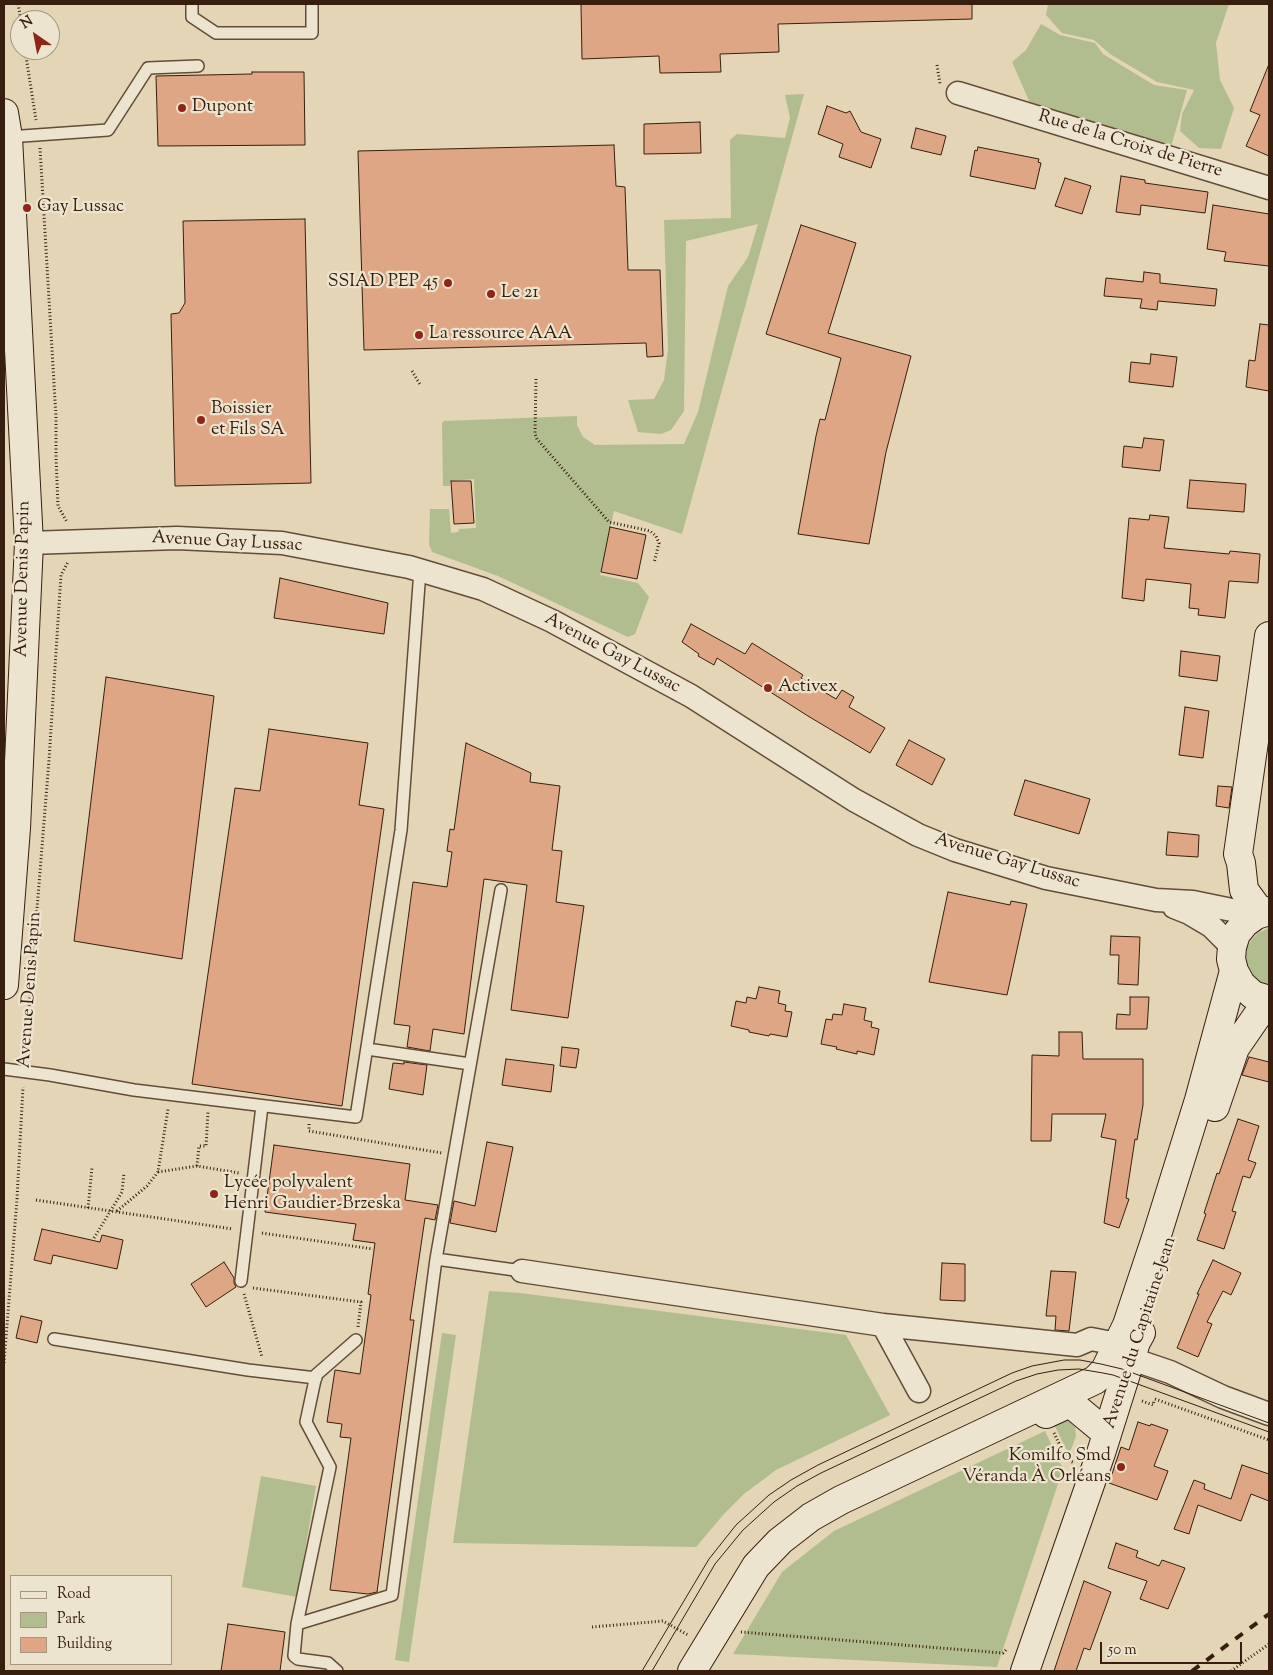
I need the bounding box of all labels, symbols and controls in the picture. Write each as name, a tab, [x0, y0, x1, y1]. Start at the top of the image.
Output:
north arrow	[10, 10, 60, 60]
text: N	[17, 12, 38, 35]
place label: Dupont	[192, 97, 253, 119]
marker: Dupont	[176, 102, 188, 114]
street label: Rue de la Croix de Pierre	[1035, 107, 1225, 183]
place label: Gay Lussac	[37, 197, 124, 219]
marker: Gay Lussac	[21, 202, 33, 214]
place label: SSIAD PEP 45	[328, 272, 438, 294]
marker: SSIAD PEP 45	[442, 277, 454, 289]
place label: Le 21	[501, 283, 539, 305]
marker: Le 21	[485, 288, 497, 300]
place label: La ressource AAA	[429, 324, 572, 346]
marker: La ressource AAA	[413, 329, 425, 341]
place label: Boissier et Fils SA	[211, 399, 285, 442]
marker: Boissier et Fils SA	[195, 414, 207, 426]
street label: Avenue Denis Papin	[12, 500, 36, 658]
street label: Avenue Gay Lussac	[151, 528, 303, 558]
street label: Avenue Gay Lussac	[540, 609, 684, 699]
place label: Activex	[778, 677, 838, 699]
marker: Activex	[762, 682, 774, 694]
street label: Avenue Gay Lussac	[932, 830, 1082, 894]
street label: Avenue Denis Papin	[15, 911, 47, 1069]
place label: Lycée polyvalent Henri Gaudier-Brzeska	[224, 1173, 401, 1216]
marker: Lycée polyvalent Henri Gaudier-Brzeska	[208, 1188, 220, 1200]
street label: Avenue du Capitaine Jean	[1100, 1234, 1182, 1432]
place label: Komilfo Smd Véranda À Orléans	[962, 1446, 1111, 1488]
marker: Komilfo Smd Véranda À Orléans	[1115, 1461, 1127, 1473]
legend	[10, 1575, 172, 1665]
text: Road	[57, 1584, 91, 1605]
text: Park	[57, 1609, 86, 1630]
scale bar	[1103, 1632, 1246, 1664]
text: Building	[57, 1634, 112, 1655]
text: 50 m	[1108, 1640, 1137, 1661]

